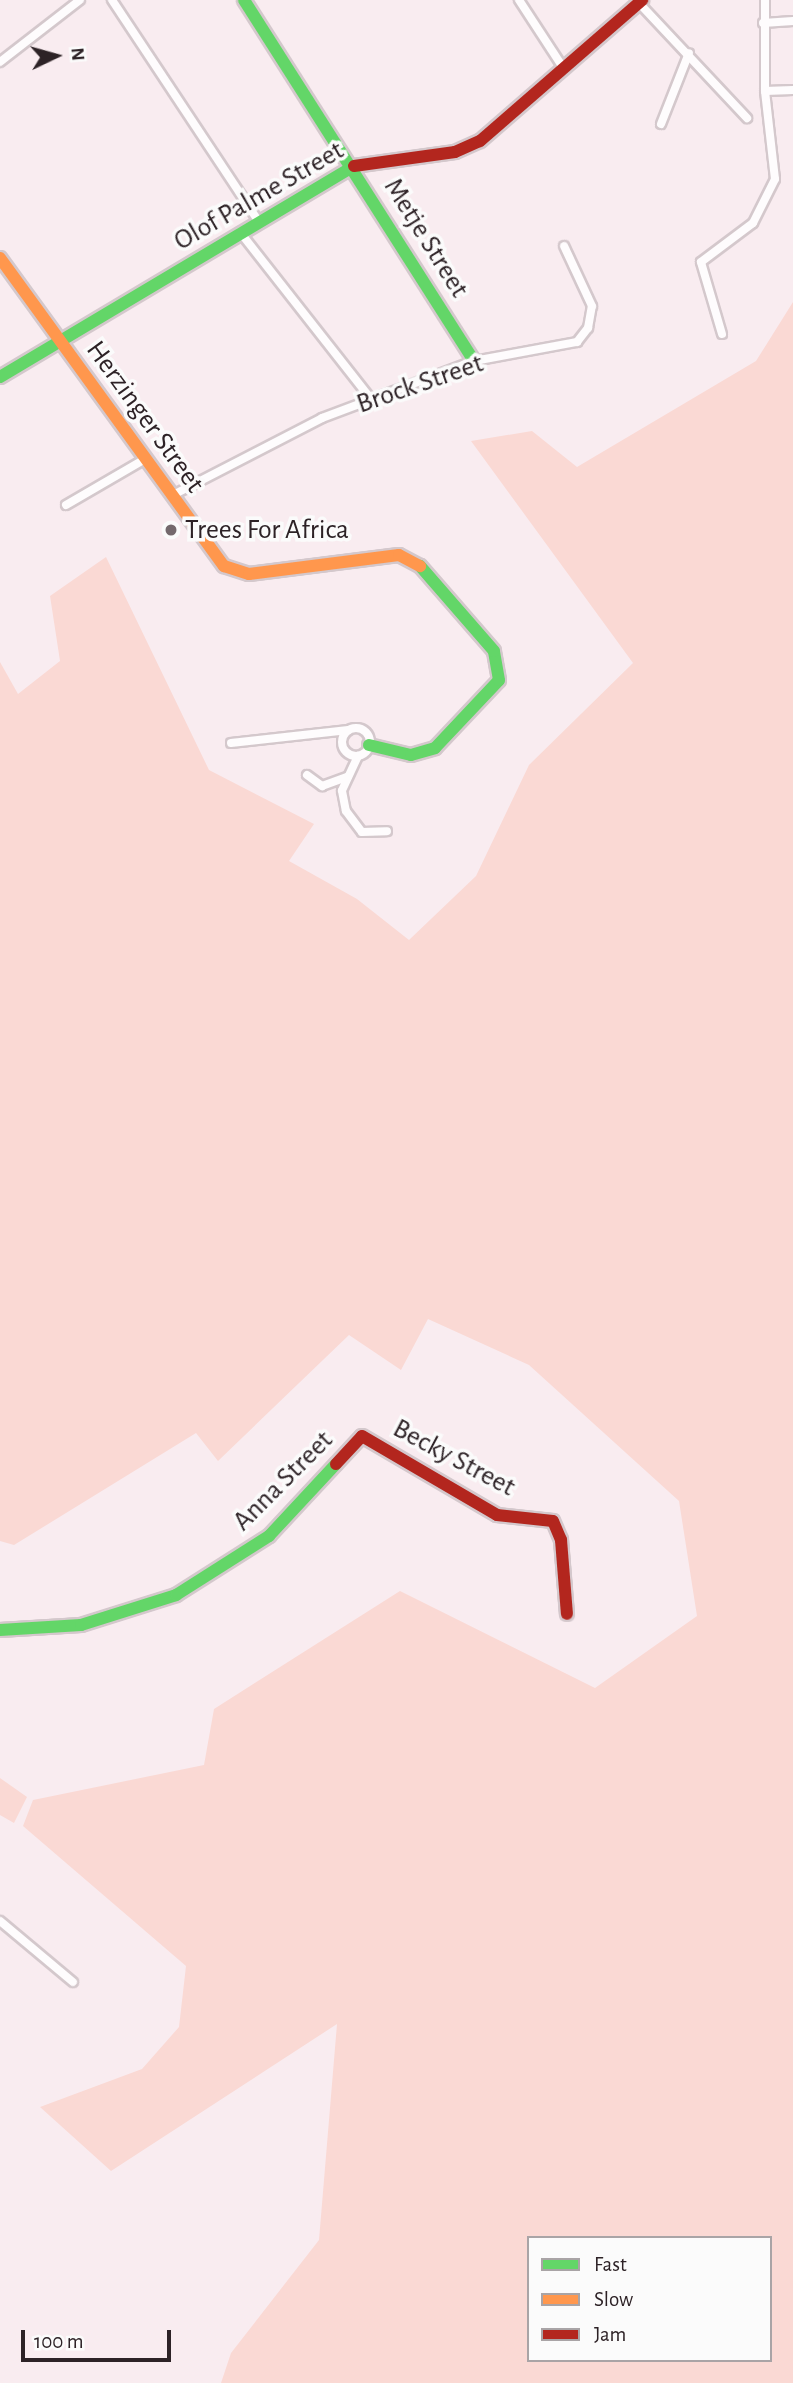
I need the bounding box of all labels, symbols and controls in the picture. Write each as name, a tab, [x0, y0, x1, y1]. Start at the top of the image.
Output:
north arrow	[21, 21, 91, 91]
text: N	[67, 47, 87, 62]
street label: Olof Palme Street	[168, 134, 350, 258]
street label: Metje Street	[376, 172, 476, 304]
street label: Herzinger Street	[79, 335, 211, 499]
street label: Brock Street	[352, 347, 488, 421]
place label: Trees For Africa	[185, 513, 349, 547]
marker: Trees For Africa	[163, 522, 179, 538]
street label: Becky Street	[387, 1412, 521, 1504]
street label: Anna Street	[226, 1424, 340, 1538]
legend	[527, 2236, 772, 2362]
text: Fast	[594, 2254, 627, 2275]
text: Slow	[594, 2289, 633, 2310]
scale bar	[24, 2316, 175, 2360]
text: Jam	[594, 2324, 626, 2345]
text: 100 m	[34, 2331, 84, 2352]

